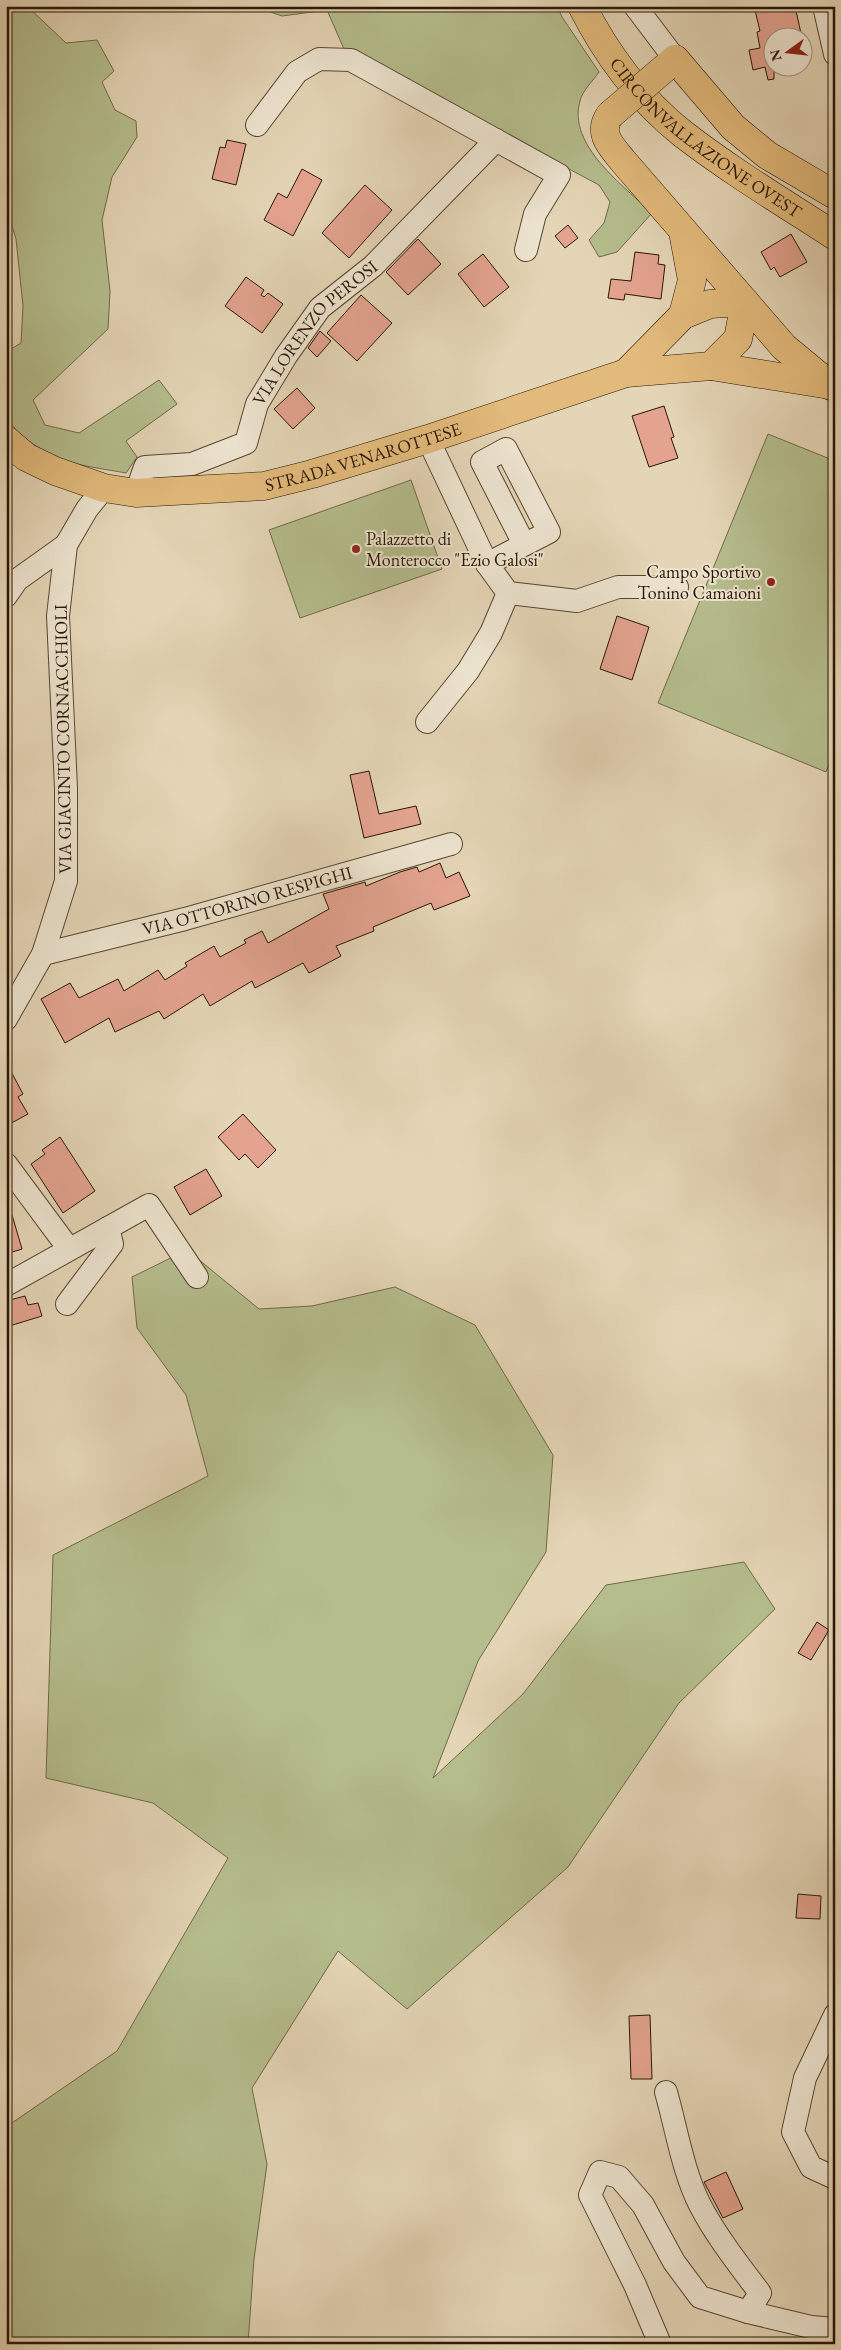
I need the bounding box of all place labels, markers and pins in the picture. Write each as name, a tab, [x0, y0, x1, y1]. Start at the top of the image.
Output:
place label: Palazzetto di Monterocco "Ezio Galosi"	[366, 527, 544, 571]
marker: Palazzetto di Monterocco "Ezio Galosi"	[350, 543, 362, 555]
place label: Campo Sportivo Tonino Camaioni	[638, 560, 762, 604]
marker: Campo Sportivo Tonino Camaioni	[765, 576, 777, 588]

